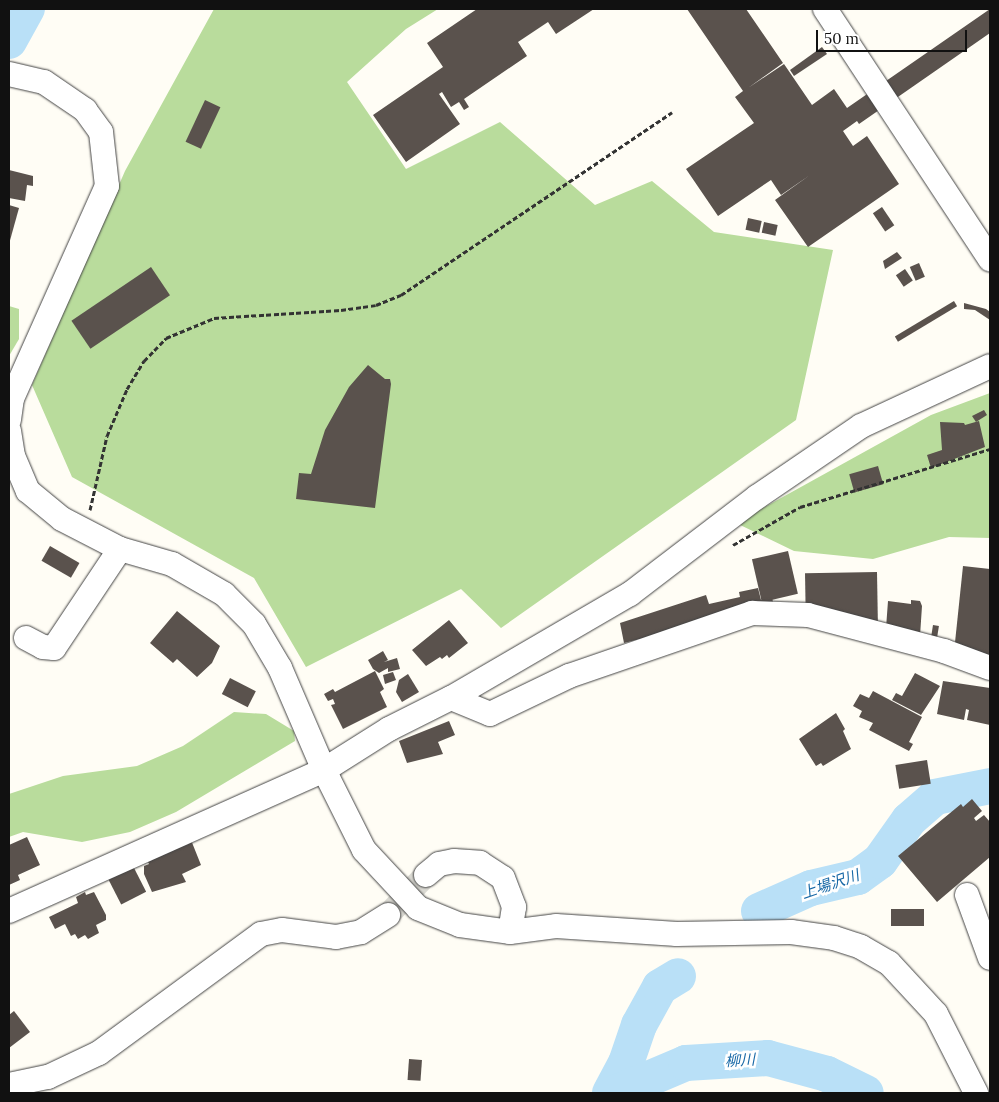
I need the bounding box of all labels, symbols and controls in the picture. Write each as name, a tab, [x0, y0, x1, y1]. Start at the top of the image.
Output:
scale bar	[819, 20, 970, 52]
text: 50 m	[824, 29, 859, 48]
water label: 上場沢川	[799, 866, 861, 902]
water label: 柳川	[725, 1050, 755, 1070]

